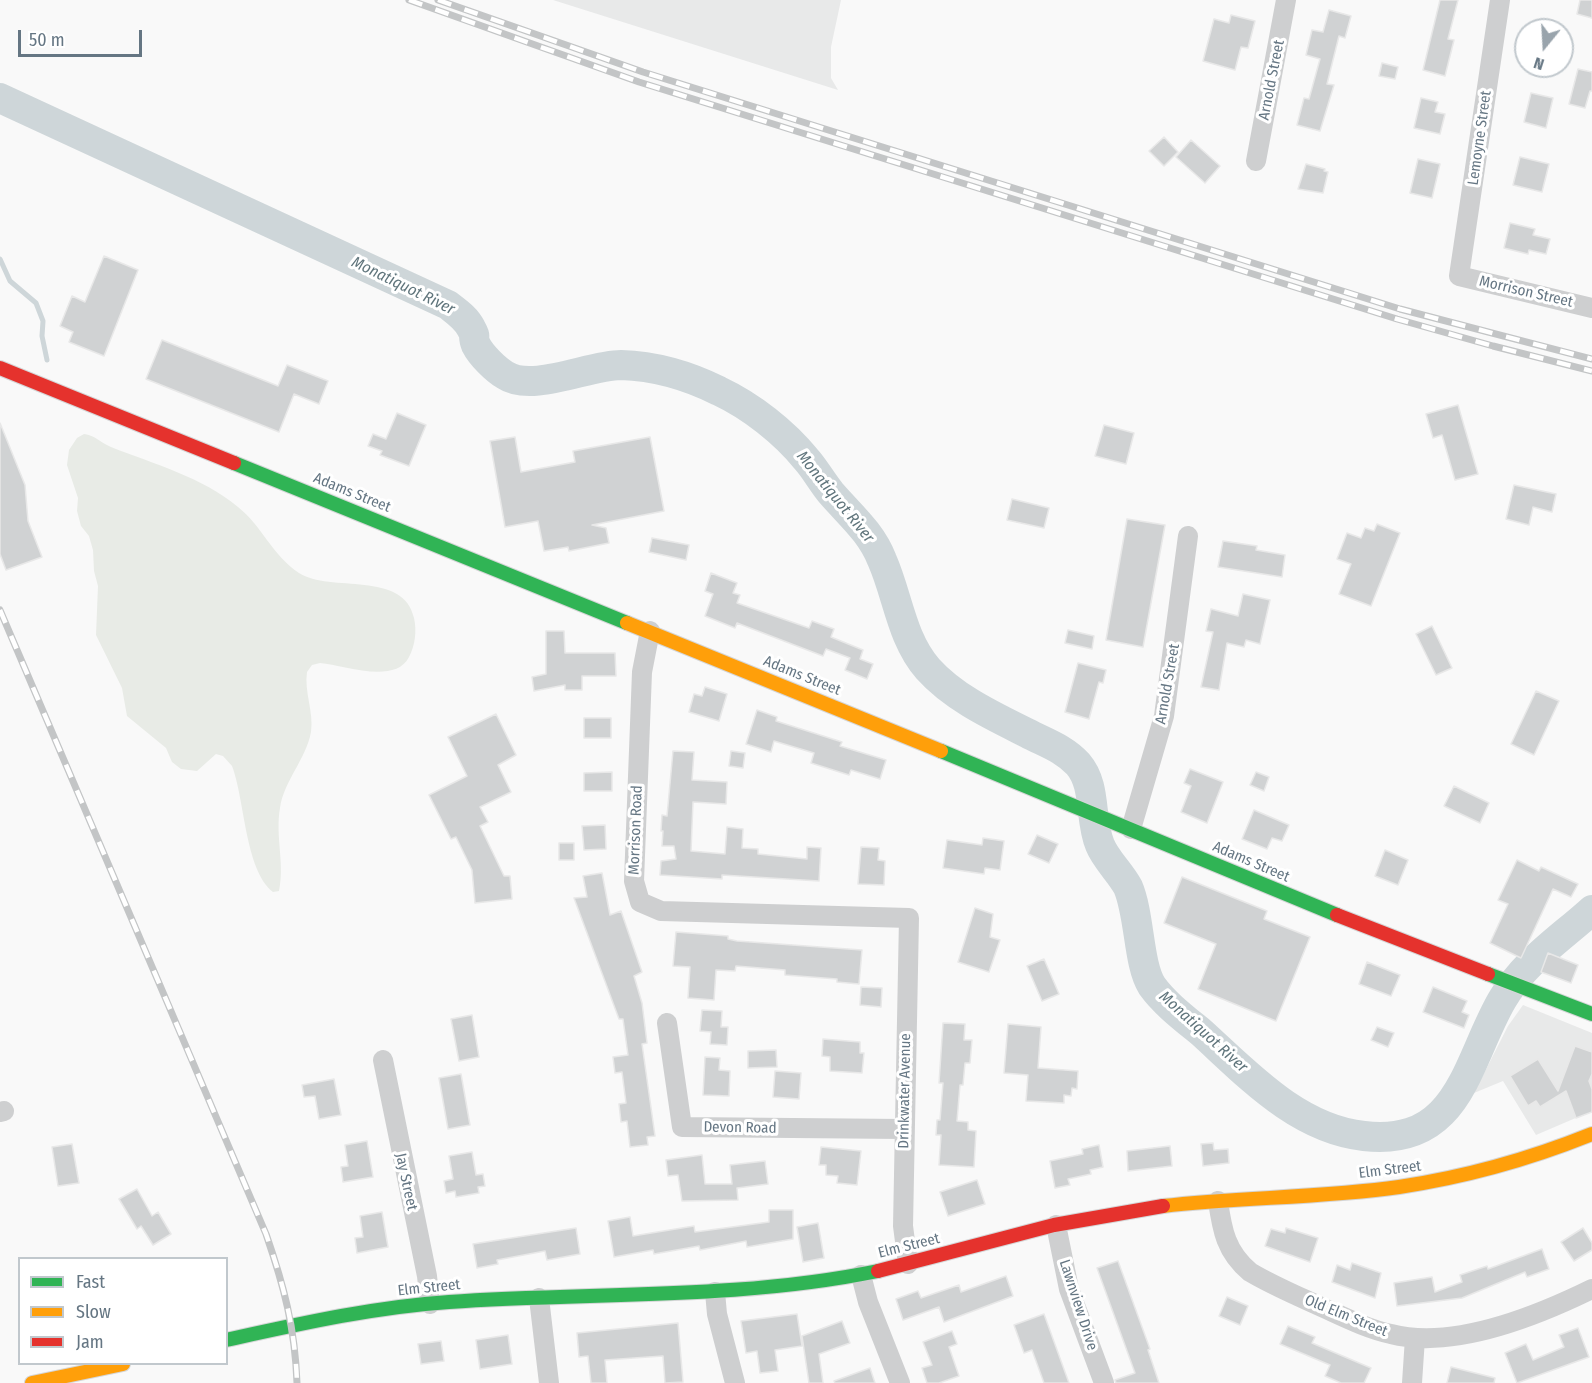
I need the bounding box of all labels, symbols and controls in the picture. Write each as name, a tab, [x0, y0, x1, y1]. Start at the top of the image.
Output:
scale bar	[21, 18, 146, 56]
north arrow	[1514, 18, 1574, 78]
text: 50 m	[29, 29, 65, 51]
street label: Arnold Street	[1255, 38, 1289, 122]
text: N	[1531, 53, 1546, 74]
street label: Lemoyne Street	[1464, 89, 1496, 187]
water label: Monatiquot River	[348, 253, 458, 319]
street label: Morrison Street	[1477, 272, 1575, 312]
water label: Monatiquot River	[792, 447, 878, 547]
street label: Adams Street	[311, 469, 393, 517]
street label: Arnold Street	[1152, 642, 1184, 726]
street label: Adams Street	[761, 652, 843, 700]
street label: Morrison Road	[625, 785, 647, 875]
street label: Adams Street	[1210, 838, 1292, 886]
water label: Monatiquot River	[1155, 987, 1251, 1077]
street label: Drinkwater Avenue	[895, 1033, 915, 1149]
street label: Devon Road	[703, 1118, 777, 1138]
street label: Jay Street	[391, 1152, 421, 1212]
street label: Elm Street	[1358, 1157, 1422, 1183]
street label: Elm Street	[876, 1230, 942, 1262]
legend	[18, 1257, 228, 1365]
street label: Lawnview Drive	[1055, 1257, 1101, 1353]
text: Fast	[76, 1271, 105, 1293]
street label: Elm Street	[397, 1276, 461, 1300]
street label: Old Elm Street	[1302, 1291, 1390, 1341]
text: Slow	[76, 1301, 111, 1323]
text: Jam	[76, 1331, 104, 1353]

